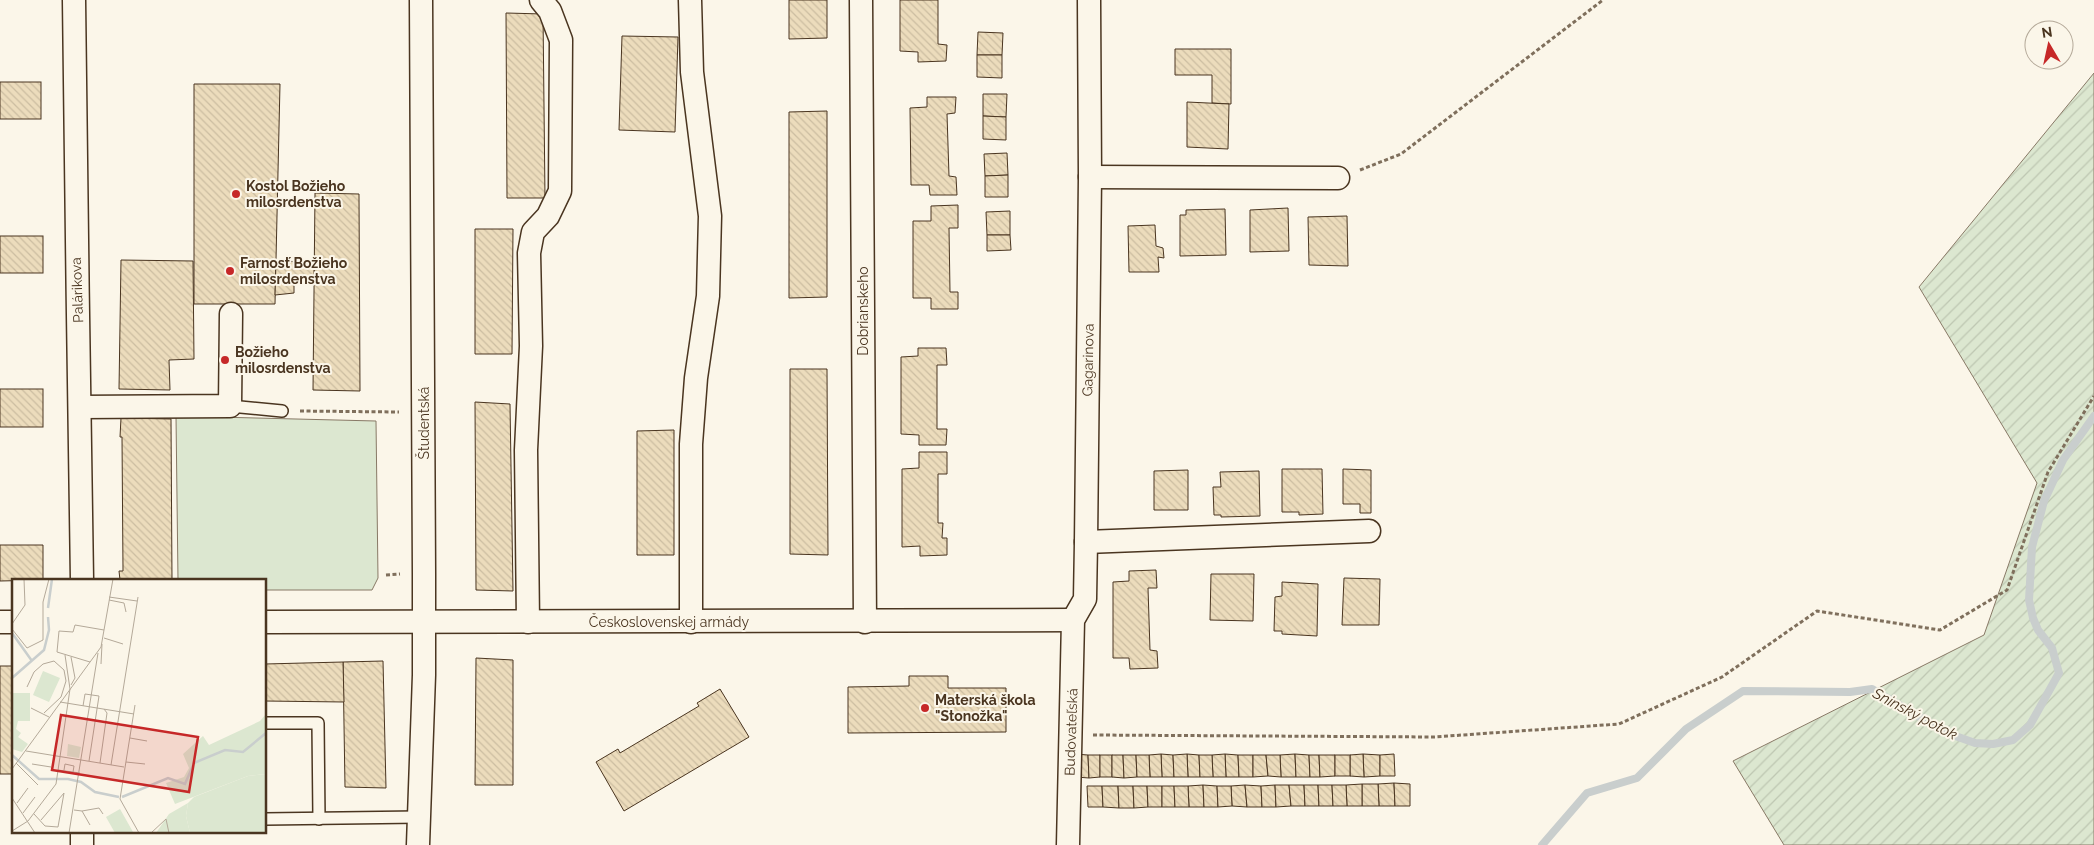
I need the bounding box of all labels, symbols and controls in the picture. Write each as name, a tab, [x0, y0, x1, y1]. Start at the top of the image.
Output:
north arrow	[2024, 20, 2074, 70]
text: N	[2040, 23, 2053, 41]
place label: Kostol Božieho milosrdenstva	[246, 178, 346, 210]
marker: Kostol Božieho milosrdenstva	[230, 188, 242, 200]
place label: Farnosť Božieho milosrdenstva	[240, 255, 348, 287]
street label: Palárikova	[68, 257, 86, 323]
marker: Farnosť Božieho milosrdenstva	[224, 265, 236, 277]
street label: Dobrianskeho	[855, 266, 871, 356]
street label: Gagarinova	[1079, 323, 1097, 397]
place label: Božieho milosrdenstva	[235, 344, 330, 376]
marker: Božieho milosrdenstva	[219, 354, 231, 366]
street label: Študentská	[414, 387, 432, 459]
inset map	[12, 579, 266, 832]
street label: Československej armády	[589, 612, 750, 630]
water label: Sninský potok	[1869, 684, 1960, 744]
street label: Budovateľská	[1061, 688, 1081, 776]
place label: Materská škola "Stonožka"	[935, 692, 1035, 724]
marker: Materská škola "Stonožka"	[919, 702, 931, 714]

